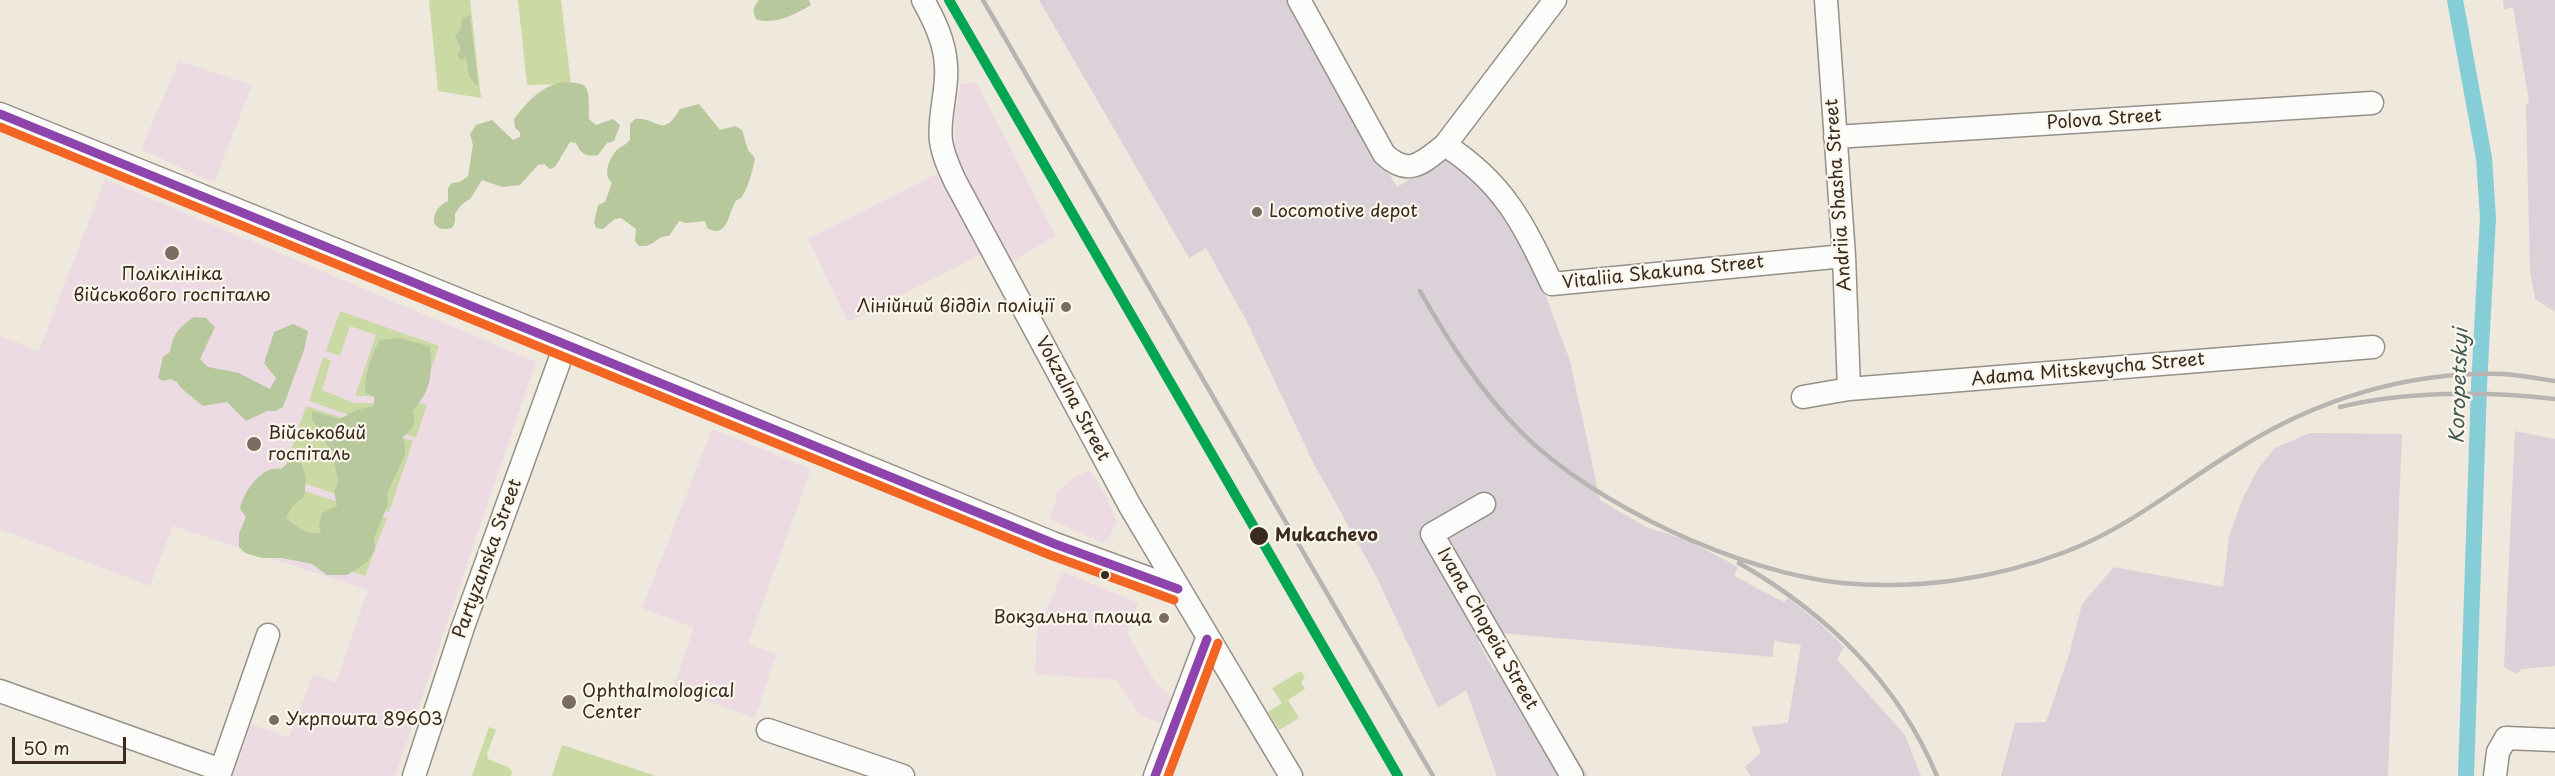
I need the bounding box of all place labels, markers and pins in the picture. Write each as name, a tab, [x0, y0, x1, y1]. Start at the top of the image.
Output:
place label: Locomotive depot	[1269, 201, 1418, 223]
marker: Locomotive depot	[1250, 205, 1264, 219]
marker: Поліклініка військового госпіталю	[163, 244, 181, 262]
place label: Поліклініка військового госпіталю	[74, 264, 270, 306]
place label: Лінійний відділ поліції	[857, 296, 1054, 318]
marker: Лінійний відділ поліції	[1059, 300, 1073, 314]
place label: Військовий госпіталь	[268, 423, 366, 466]
marker: Військовий госпіталь	[245, 435, 263, 453]
marker: Mukachevo	[1248, 525, 1270, 547]
place label: Mukachevo	[1275, 525, 1378, 547]
unlabelled marker	[1099, 569, 1111, 581]
place label: Вокзальна площа	[993, 607, 1152, 629]
marker: Вокзальна площа	[1157, 611, 1171, 625]
place label: Ophthalmological Center	[582, 681, 734, 724]
marker: Ophthalmological Center	[560, 693, 578, 711]
place label: Укрпошта 89603	[286, 709, 443, 731]
marker: Укрпошта 89603	[267, 713, 281, 727]

